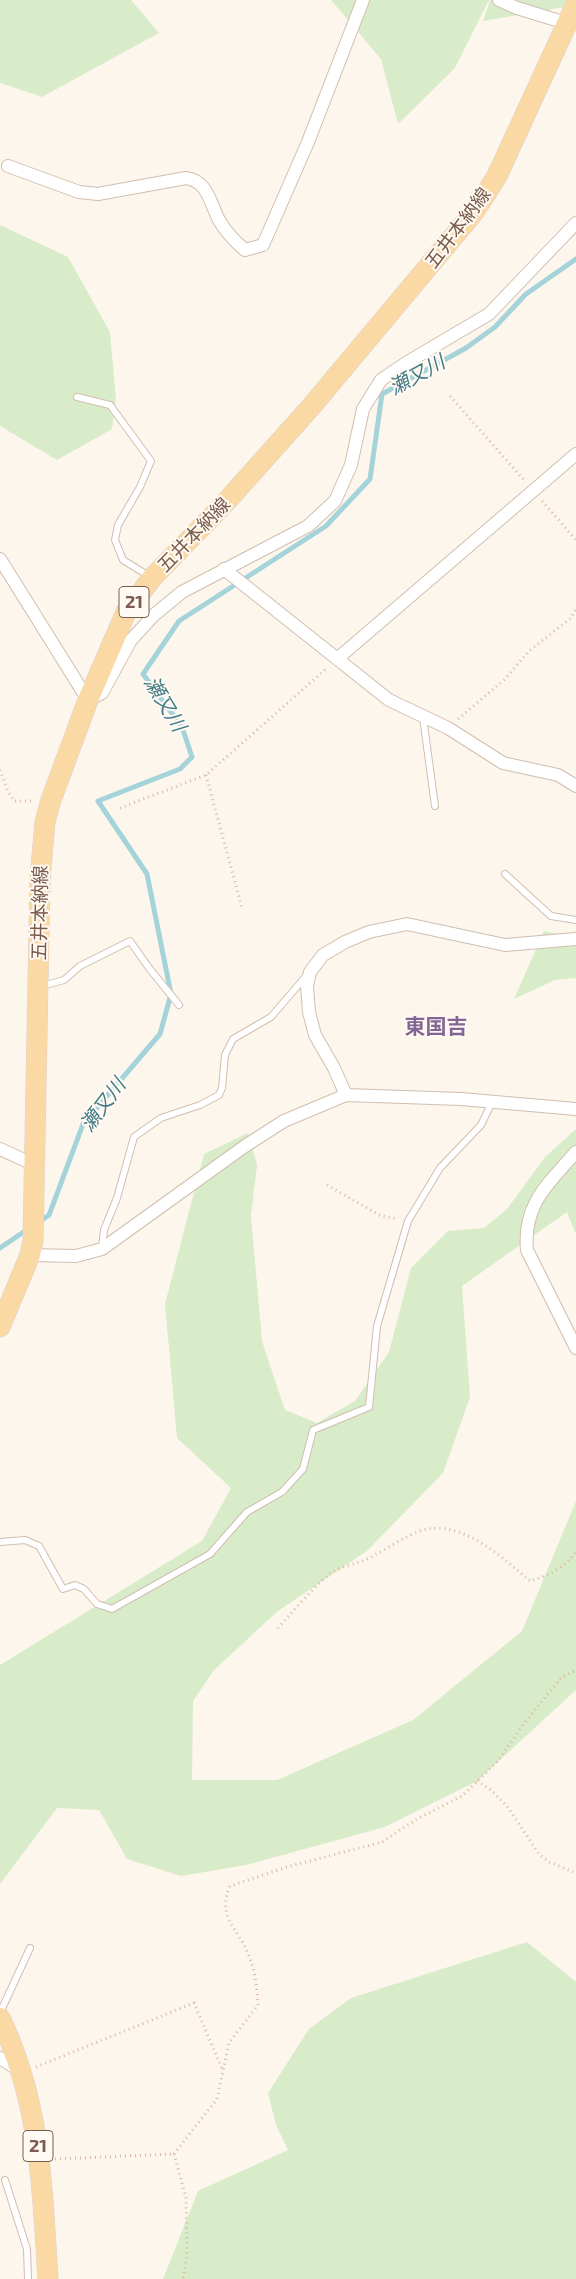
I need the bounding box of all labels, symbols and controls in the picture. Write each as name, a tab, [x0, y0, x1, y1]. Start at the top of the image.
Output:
street label: 五井本納線	[420, 183, 496, 273]
water label: 瀬又川	[385, 350, 449, 400]
street label: 五井本納線	[153, 493, 235, 577]
road number: 21	[119, 586, 149, 618]
water label: 瀬又川	[139, 672, 191, 736]
street label: 五井本納線	[28, 865, 52, 961]
district label: 東国吉	[405, 1014, 467, 1040]
water label: 瀬又川	[75, 1074, 131, 1136]
road number: 21	[23, 2130, 53, 2162]

